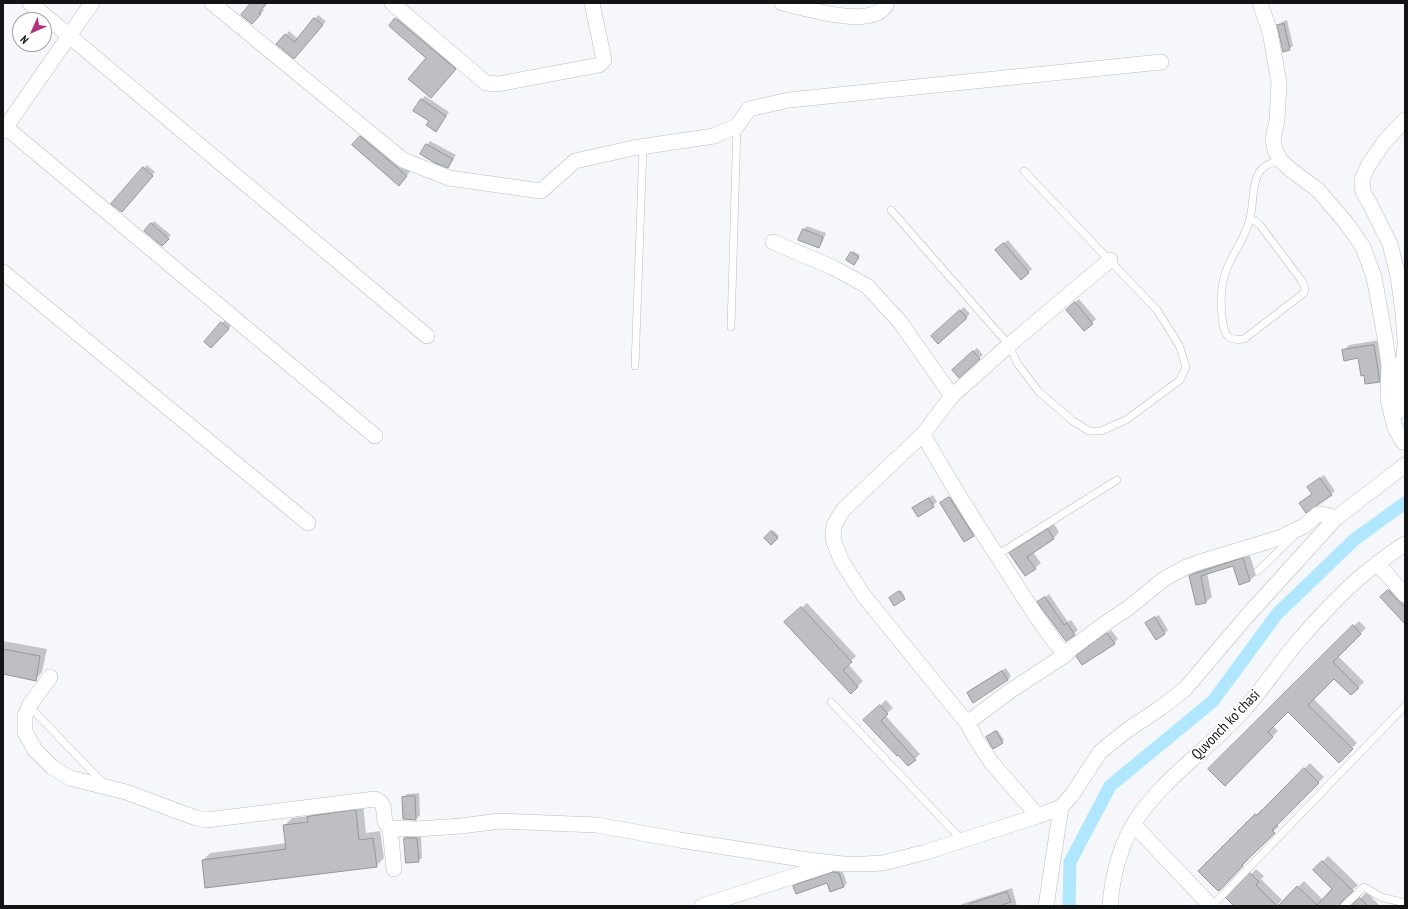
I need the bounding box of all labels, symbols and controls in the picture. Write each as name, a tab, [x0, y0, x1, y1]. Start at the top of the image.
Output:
north arrow	[12, 12, 52, 52]
text: N	[17, 33, 31, 47]
street label: Quvonch koʻchasi	[1188, 686, 1264, 764]

